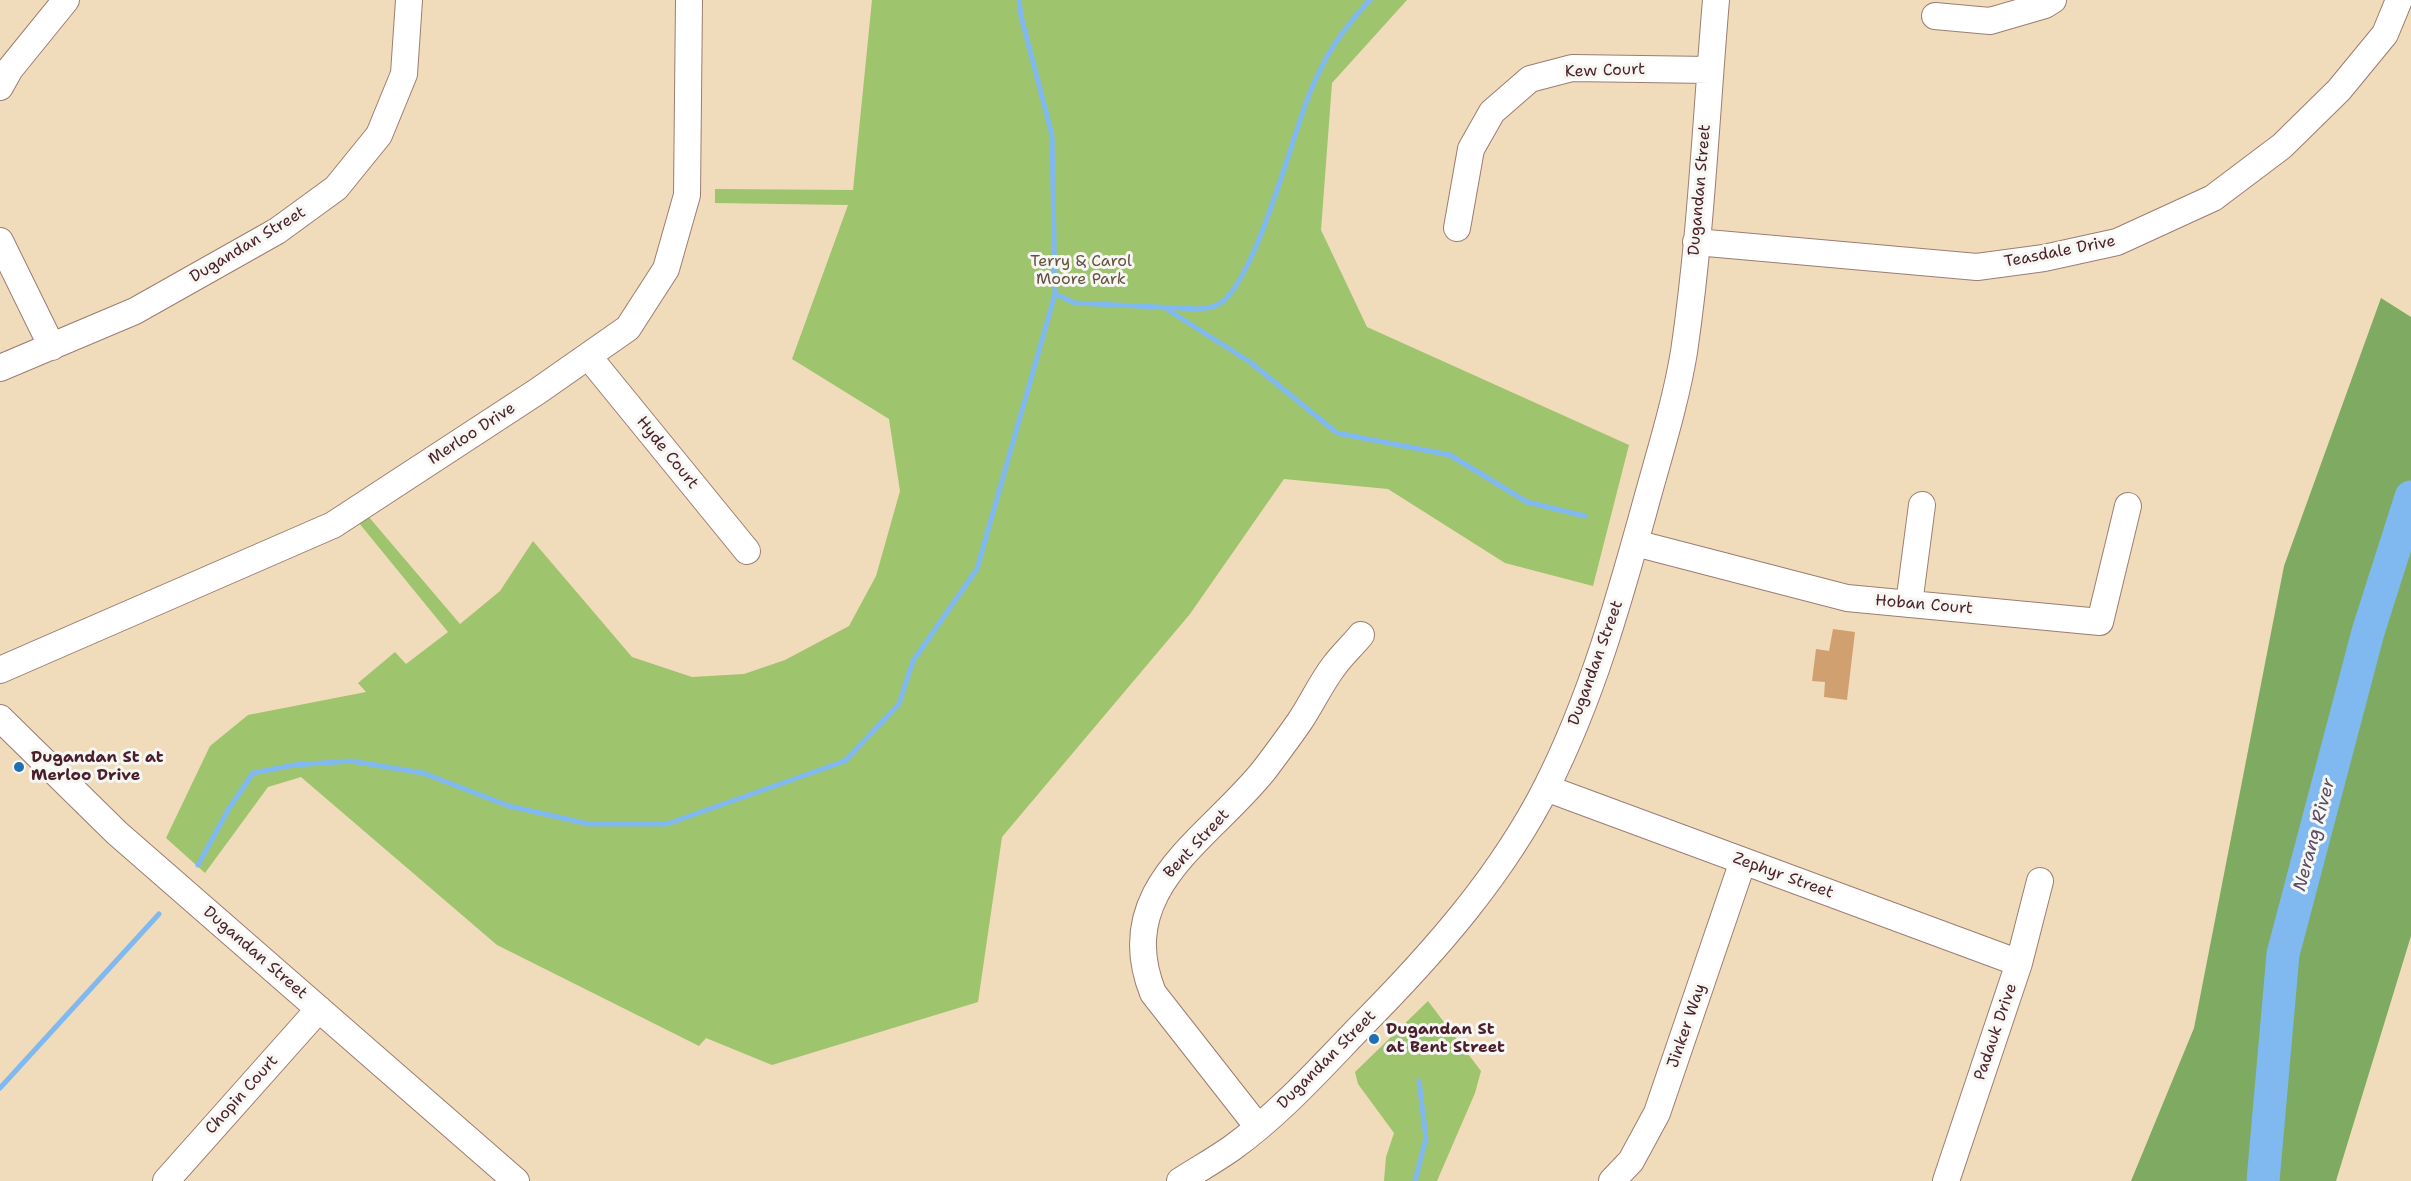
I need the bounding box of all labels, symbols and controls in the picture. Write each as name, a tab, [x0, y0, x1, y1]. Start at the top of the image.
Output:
street label: Kew Court	[1565, 60, 1645, 82]
street label: Dugandan Street	[1685, 124, 1715, 256]
street label: Dugandan Street	[187, 203, 309, 287]
street label: Teasdale Drive	[2003, 232, 2117, 272]
park label: Terry & Carol Moore Park	[1030, 252, 1132, 290]
street label: Merloo Drive	[425, 399, 519, 469]
street label: Hyde Court	[632, 413, 702, 493]
street label: Hoban Court	[1874, 591, 1974, 619]
street label: Dugandan Street	[1564, 598, 1628, 728]
place label: Dugandan St at Merloo Drive	[31, 748, 164, 786]
marker: Dugandan St at Merloo Drive	[12, 760, 26, 774]
water label: Nerang River	[2290, 776, 2340, 894]
street label: Bent Street	[1160, 806, 1234, 882]
street label: Zephyr Street	[1730, 849, 1836, 903]
street label: Dugandan Street	[199, 903, 311, 1003]
street label: Jinker Way	[1664, 981, 1710, 1071]
street label: Padauk Drive	[1970, 981, 2022, 1083]
street label: Dugandan Street	[1274, 1007, 1380, 1113]
place label: Dugandan St at Bent Street	[1386, 1020, 1505, 1058]
marker: Dugandan St at Bent Street	[1367, 1032, 1381, 1046]
street label: Chopin Court	[201, 1052, 283, 1138]

